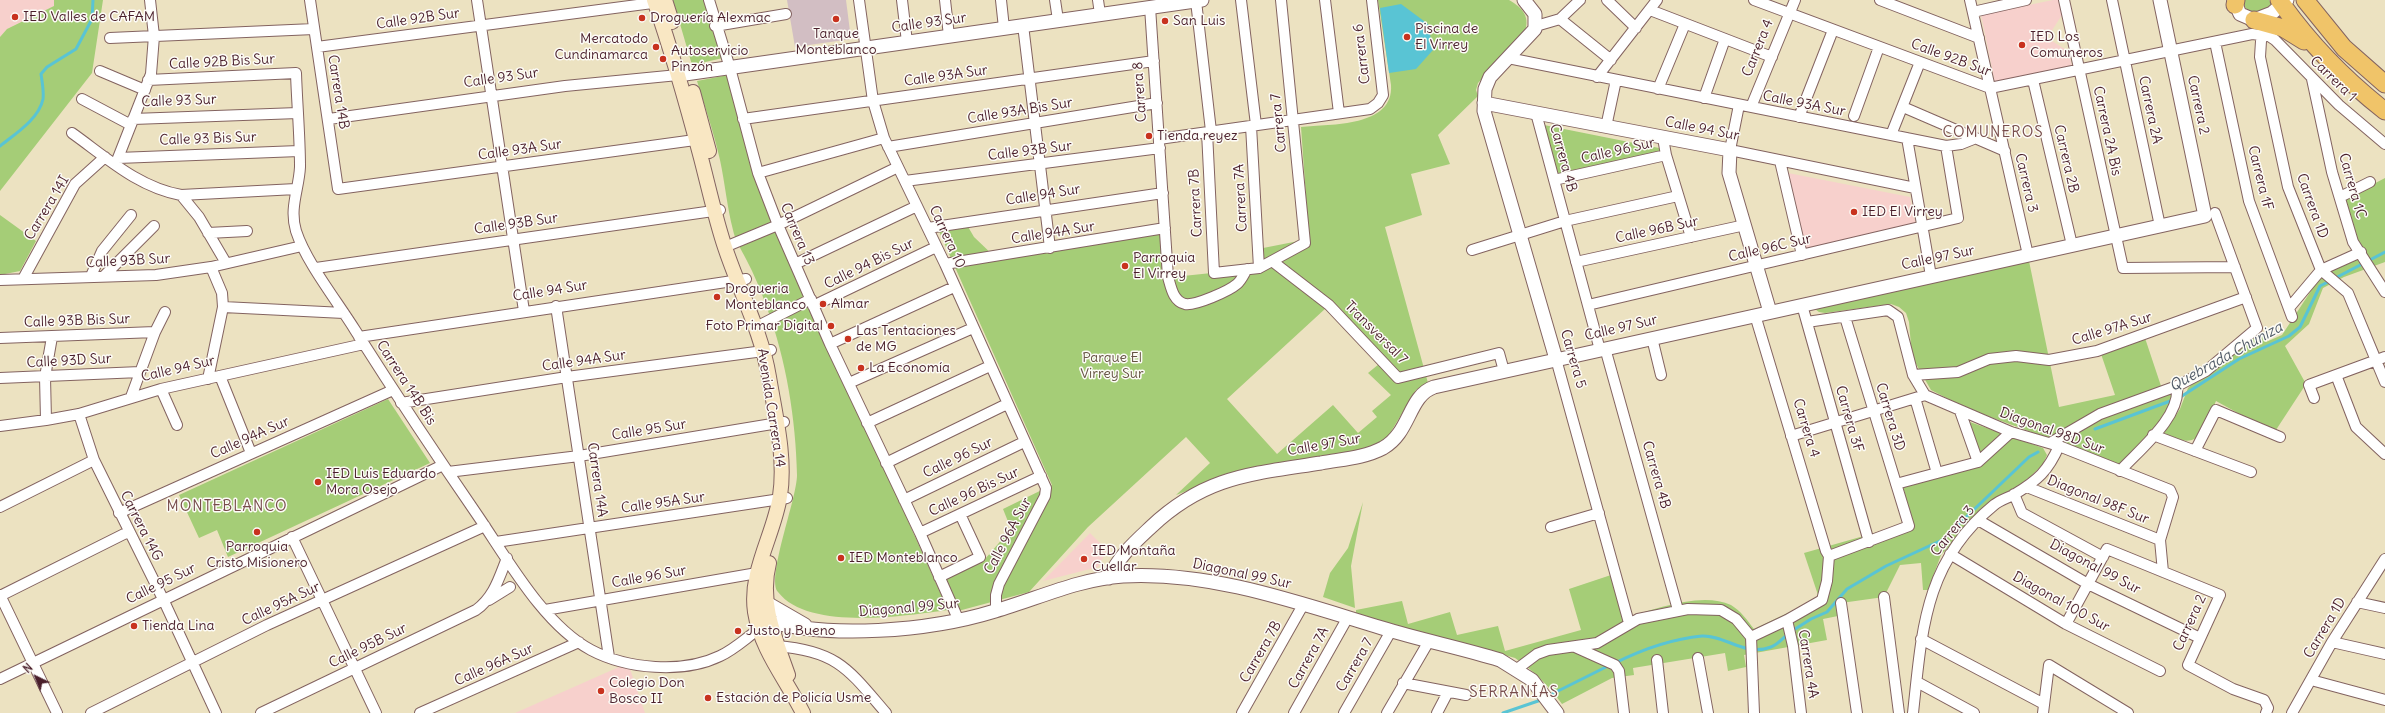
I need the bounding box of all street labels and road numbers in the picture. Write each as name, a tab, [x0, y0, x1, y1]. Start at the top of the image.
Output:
street label: Calle 92B Sur	[375, 5, 461, 33]
street label: Calle 93 Sur	[891, 9, 967, 37]
street label: Carrera 4	[1739, 17, 1777, 79]
street label: Carrera 6	[1350, 23, 1374, 85]
street label: Calle 92B Sur	[1909, 36, 1993, 80]
street label: Calle 92B Bis Sur	[169, 51, 275, 73]
street label: Carrera 14B	[324, 53, 352, 131]
street label: Carrera 1	[2306, 53, 2360, 105]
street label: Carrera 8	[1130, 61, 1150, 123]
street label: Calle 93A Sur	[903, 62, 989, 90]
street label: Calle 93 Sur	[463, 64, 539, 92]
street label: Carrera 2A	[2135, 74, 2165, 146]
street label: Carrera 2	[2184, 74, 2212, 136]
street label: Carrera 2A Bis	[2089, 85, 2125, 177]
street label: Calle 93A Sur	[1761, 88, 1847, 120]
street label: Calle 93 Sur	[141, 91, 217, 111]
street label: Carrera 7	[1268, 93, 1290, 153]
street label: Calle 93A Bis Sur	[966, 94, 1074, 128]
street label: Calle 94 Sur	[1663, 114, 1741, 144]
street label: Carrera 4B	[1546, 122, 1580, 194]
street label: Carrera 2B	[2050, 123, 2082, 195]
street label: Calle 93 Bis Sur	[159, 129, 257, 149]
street label: Calle 96 Sur	[1579, 134, 1657, 168]
street label: Calle 93A Sur	[477, 136, 563, 164]
street label: Calle 93B Sur	[987, 138, 1073, 164]
street label: Carrera 1F	[2244, 144, 2276, 212]
street label: Carrera 1C	[2335, 151, 2369, 221]
street label: Carrera 3	[2011, 152, 2041, 214]
street label: Carrera 7A	[1231, 164, 1251, 232]
street label: Carrera 7B	[1186, 168, 1206, 238]
street label: Carrera 1D	[2292, 171, 2332, 241]
street label: Carrera 14I	[21, 173, 73, 243]
street label: Calle 94 Sur	[1004, 181, 1082, 209]
street label: Carrera 13	[776, 200, 818, 268]
street label: Carrera 10	[925, 203, 969, 271]
street label: Calle 93B Sur	[473, 210, 559, 238]
street label: Calle 96B Sur	[1614, 213, 1700, 247]
street label: Calle 94A Sur	[1010, 218, 1096, 248]
street label: Calle 96C Sur	[1727, 230, 1813, 266]
street label: Calle 94 Bis Sur	[822, 235, 916, 293]
street label: Calle 97 Sur	[1900, 242, 1976, 274]
street label: Calle 93B Sur	[85, 250, 171, 272]
street label: Calle 94 Sur	[511, 277, 589, 305]
street label: Transversal 7	[1341, 298, 1411, 368]
street label: Calle 97A Sur	[2070, 309, 2154, 349]
street label: Calle 93B Bis Sur	[24, 311, 130, 331]
street label: Calle 97 Sur	[1583, 311, 1659, 345]
street label: Carrera 5	[1557, 328, 1589, 390]
street label: Carrera 14B Bis	[372, 338, 440, 428]
street label: Calle 94A Sur	[541, 347, 627, 375]
street label: Avenida Carrera 14	[753, 347, 789, 469]
street label: Calle 93D Sur	[26, 350, 112, 372]
street label: Calle 94 Sur	[139, 352, 217, 386]
street label: Carrera 3D	[1872, 381, 1908, 453]
street label: Carrera 3F	[1831, 384, 1867, 454]
street label: Carrera 4	[1789, 397, 1823, 459]
street label: Diagonal 98D Sur	[1997, 404, 2107, 458]
street label: Calle 94A Sur	[208, 413, 292, 463]
street label: Calle 95 Sur	[610, 416, 688, 444]
street label: Calle 97 Sur	[1286, 430, 1362, 460]
street label: Calle 96 Sur	[920, 434, 996, 482]
street label: Carrera 4B	[1638, 439, 1674, 511]
street label: Carrera 14A	[583, 442, 611, 518]
street label: Calle 96 Bis Sur	[926, 464, 1022, 520]
street label: Diagonal 98F Sur	[2045, 472, 2151, 528]
street label: Carrera 14G	[116, 488, 166, 564]
street label: Calle 95A Sur	[620, 489, 706, 517]
street label: Calle 96A Sur	[981, 495, 1035, 577]
street label: Carrera 3	[1927, 502, 1979, 560]
street label: Diagonal 99 Sur	[2047, 536, 2143, 598]
street label: Diagonal 99 Sur	[1191, 555, 1293, 593]
street label: Calle 95 Sur	[123, 560, 199, 608]
street label: Calle 96 Sur	[610, 562, 688, 592]
street label: Diagonal 100 Sur	[2010, 568, 2112, 636]
street label: Calle 95A Sur	[239, 579, 323, 629]
street label: Carrera 2	[2170, 592, 2210, 654]
street label: Diagonal 99 Sur	[858, 595, 960, 621]
street label: Carrera 1D	[2300, 595, 2350, 661]
street label: Carrera 7B	[1237, 618, 1285, 686]
street label: Calle 95B Sur	[326, 620, 410, 672]
street label: Carrera 7A	[1285, 624, 1333, 692]
street label: Carrera 4A	[1794, 628, 1822, 700]
street label: Carrera 7	[1333, 635, 1377, 695]
street label: Calle 96A Sur	[452, 640, 536, 690]

